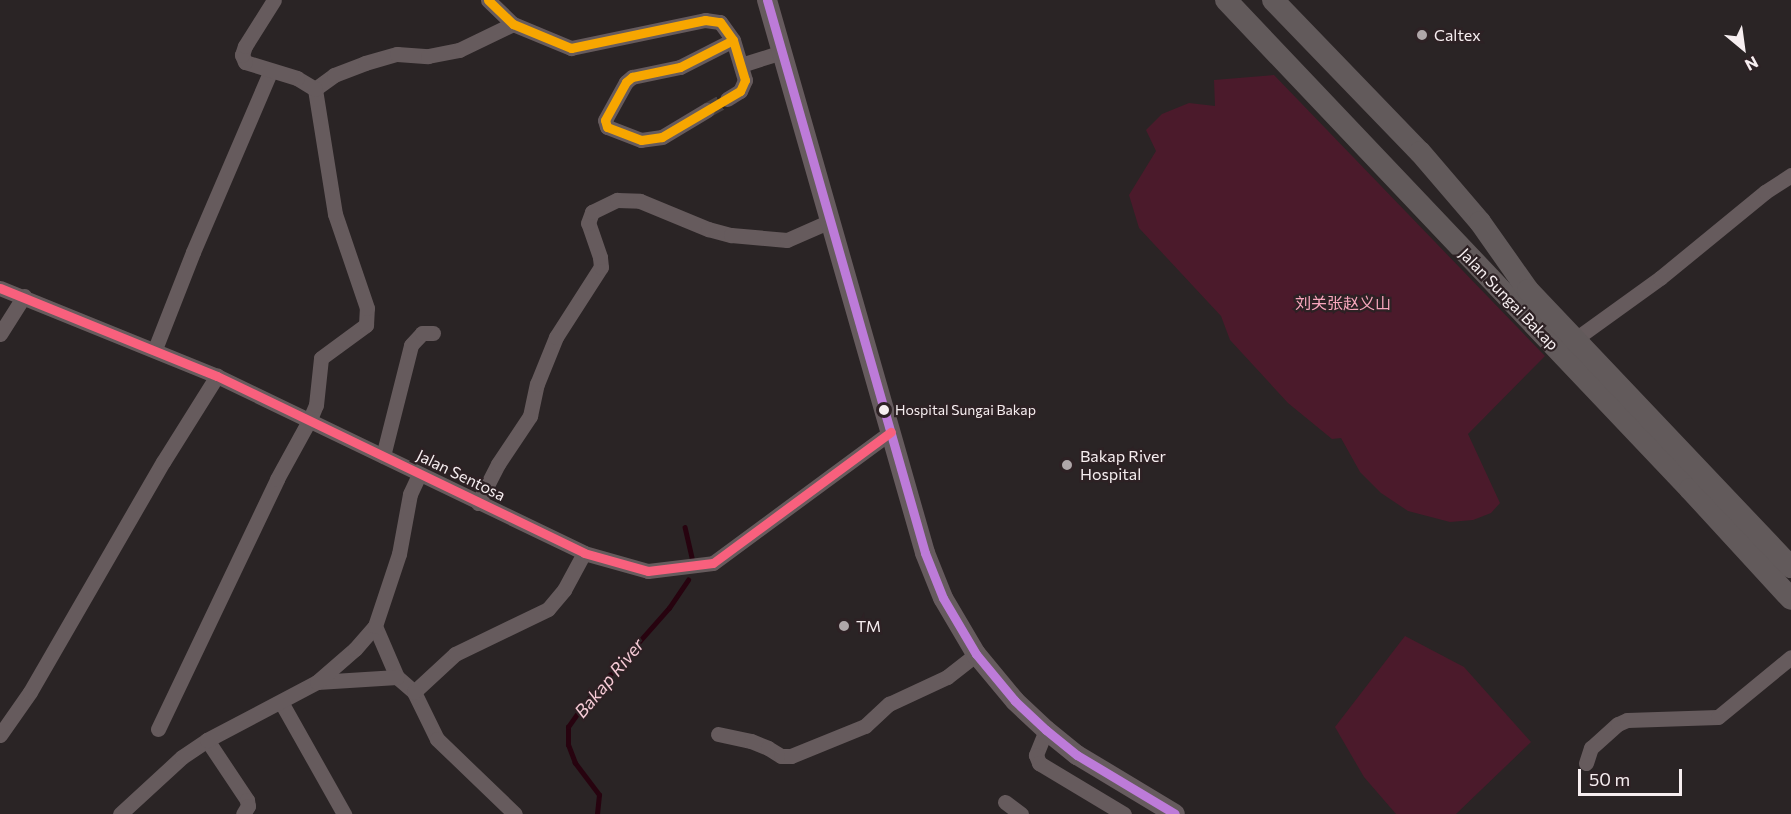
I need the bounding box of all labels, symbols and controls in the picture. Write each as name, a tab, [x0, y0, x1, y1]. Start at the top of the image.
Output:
north arrow	[1713, 18, 1773, 78]
place label: Caltex	[1434, 25, 1481, 45]
marker: Caltex	[1415, 28, 1429, 42]
text: N	[1742, 53, 1762, 75]
street label: Jalan Sungai Bakap	[1455, 244, 1563, 354]
park label: 刘关张赵义山	[1295, 293, 1391, 313]
place label: Hospital Sungai Bakap	[895, 402, 1036, 418]
marker: Hospital Sungai Bakap	[878, 404, 890, 416]
street label: Jalan Sentosa	[414, 445, 508, 505]
place label: Bakap River Hospital	[1080, 446, 1166, 484]
marker: Bakap River Hospital	[1058, 456, 1076, 474]
place label: TM	[856, 616, 881, 636]
marker: TM	[837, 619, 851, 633]
water label: Bakap River	[570, 634, 648, 722]
scale bar	[1581, 757, 1684, 795]
text: 50 m	[1589, 768, 1630, 790]

